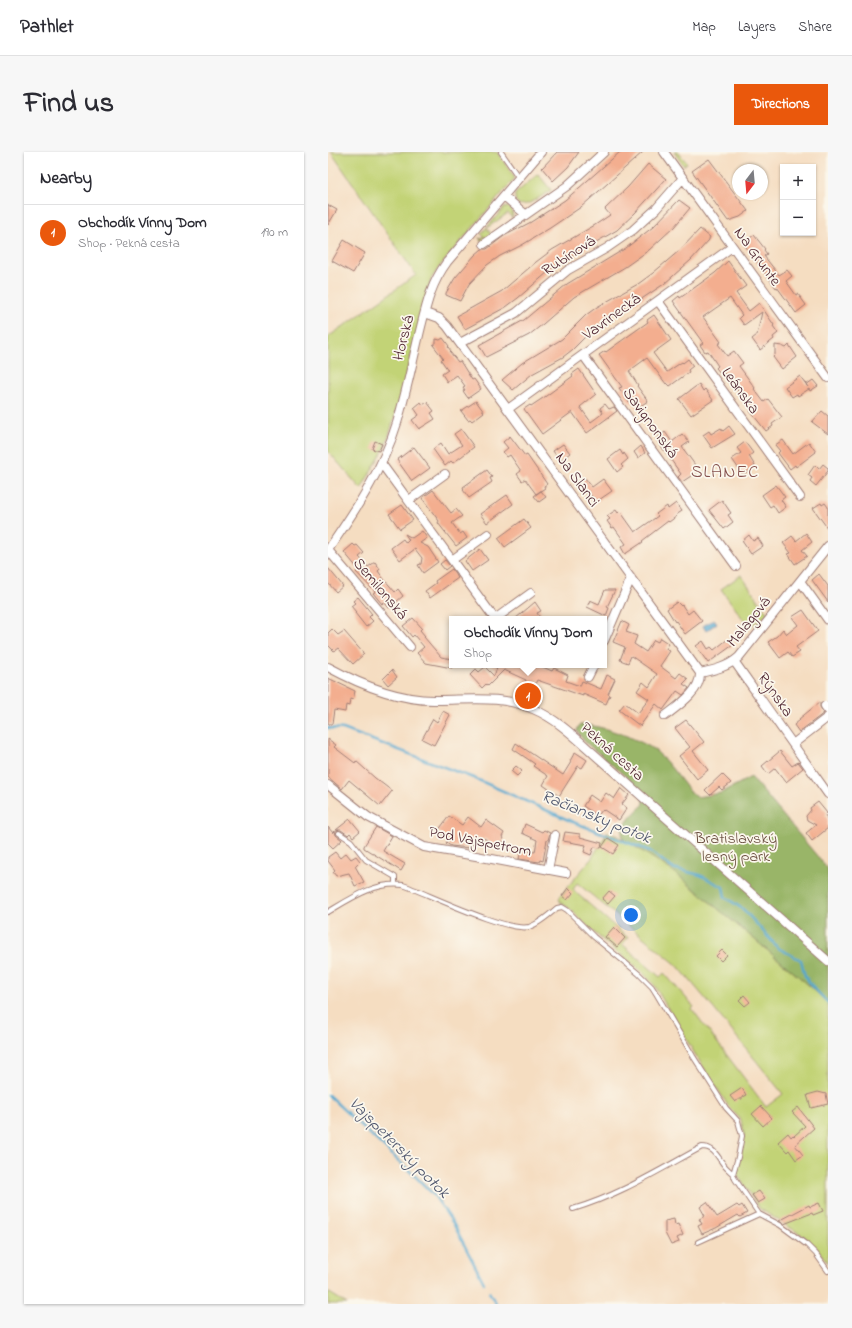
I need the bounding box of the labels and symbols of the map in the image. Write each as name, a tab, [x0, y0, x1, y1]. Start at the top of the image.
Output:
north arrow	[732, 164, 768, 200]
street label: Na Grunte	[727, 222, 787, 292]
street label: Rubínová	[537, 230, 601, 282]
street label: Vavrinecká	[577, 287, 646, 347]
street label: Horská	[387, 313, 421, 363]
street label: Leánska	[715, 363, 765, 419]
street label: Savignonská	[616, 383, 684, 463]
street label: Na Slanci	[549, 447, 605, 513]
district label: SLANEC	[691, 460, 759, 486]
street label: Semilonská	[347, 553, 413, 625]
street label: Malagová	[721, 591, 777, 653]
street label: Rýnska	[751, 668, 799, 722]
pin: 1	[515, 681, 541, 711]
street label: Pekná cesta	[575, 717, 649, 787]
water label: Račiansky potok	[537, 784, 656, 852]
street label: Pod Vajspetrom	[427, 820, 533, 864]
park label: Bratislavský lesný park	[694, 827, 777, 869]
your location	[621, 905, 641, 925]
water label: Vajspeterský potok	[342, 1092, 456, 1206]

